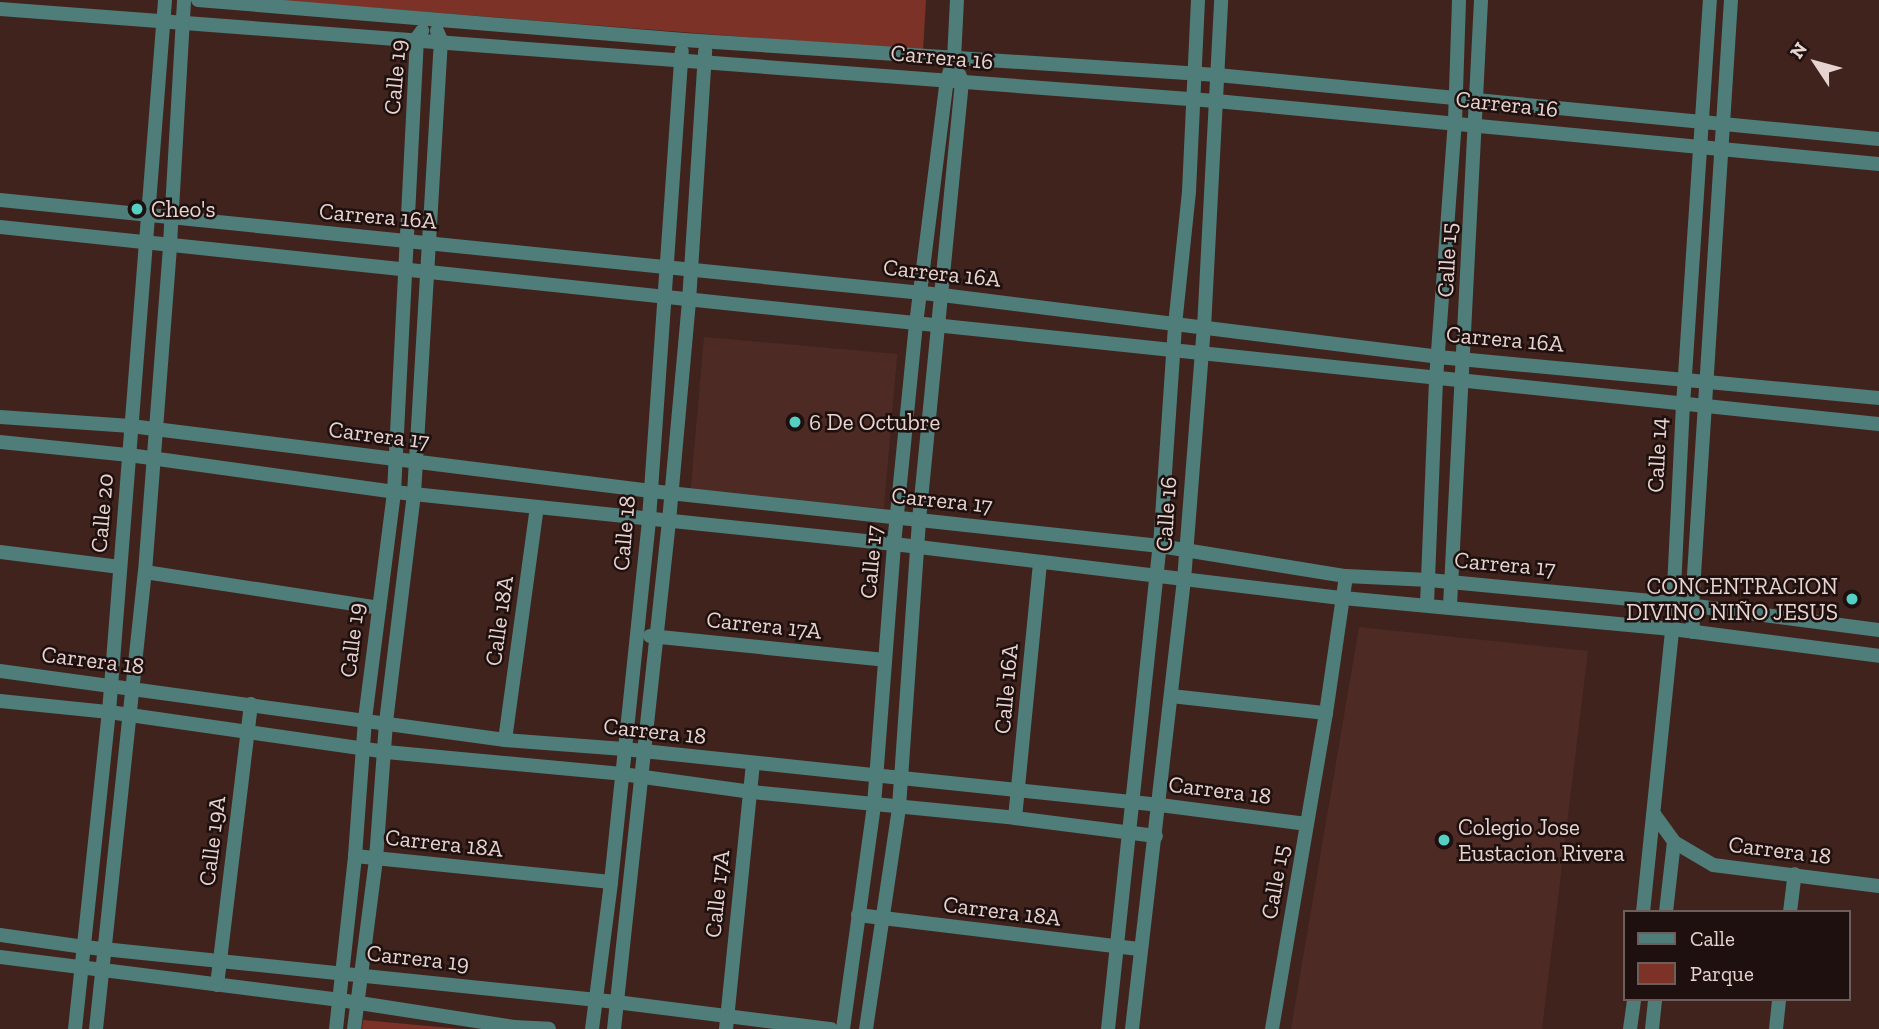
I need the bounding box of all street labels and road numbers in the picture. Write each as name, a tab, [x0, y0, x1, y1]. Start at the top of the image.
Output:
street label: Calle 19	[378, 38, 412, 116]
street label: Carrera 16	[889, 39, 995, 75]
street label: Carrera 16	[1454, 85, 1560, 123]
street label: Carrera 16A	[318, 197, 438, 235]
street label: Calle 15	[1431, 222, 1463, 298]
street label: Carrera 16A	[882, 253, 1002, 293]
street label: Carrera 16A	[1445, 320, 1565, 358]
street label: Carrera 17	[327, 415, 431, 455]
street label: Calle 14	[1641, 417, 1673, 493]
street label: Calle 20	[85, 472, 119, 554]
street label: Calle 16	[1150, 475, 1182, 553]
street label: Carrera 17	[890, 481, 994, 519]
street label: Calle 18	[607, 494, 641, 572]
street label: Calle 17	[854, 524, 888, 600]
street label: Carrera 17	[1453, 546, 1557, 582]
street label: Calle 18A	[479, 574, 519, 668]
street label: Calle 19	[334, 601, 370, 679]
street label: Carrera 17A	[705, 605, 823, 645]
street label: Carrera 18	[40, 640, 146, 680]
street label: Calle 16A	[988, 643, 1024, 735]
street label: Carrera 18	[602, 712, 708, 750]
street label: Carrera 18	[1167, 770, 1273, 810]
street label: Calle 19A	[193, 795, 231, 887]
street label: Carrera 18A	[384, 823, 504, 863]
street label: Carrera 18	[1727, 830, 1833, 870]
street label: Calle 15	[1255, 843, 1295, 921]
street label: Calle 17A	[699, 849, 735, 939]
street label: Carrera 18A	[942, 890, 1062, 932]
street label: Carrera 19	[365, 939, 471, 977]

